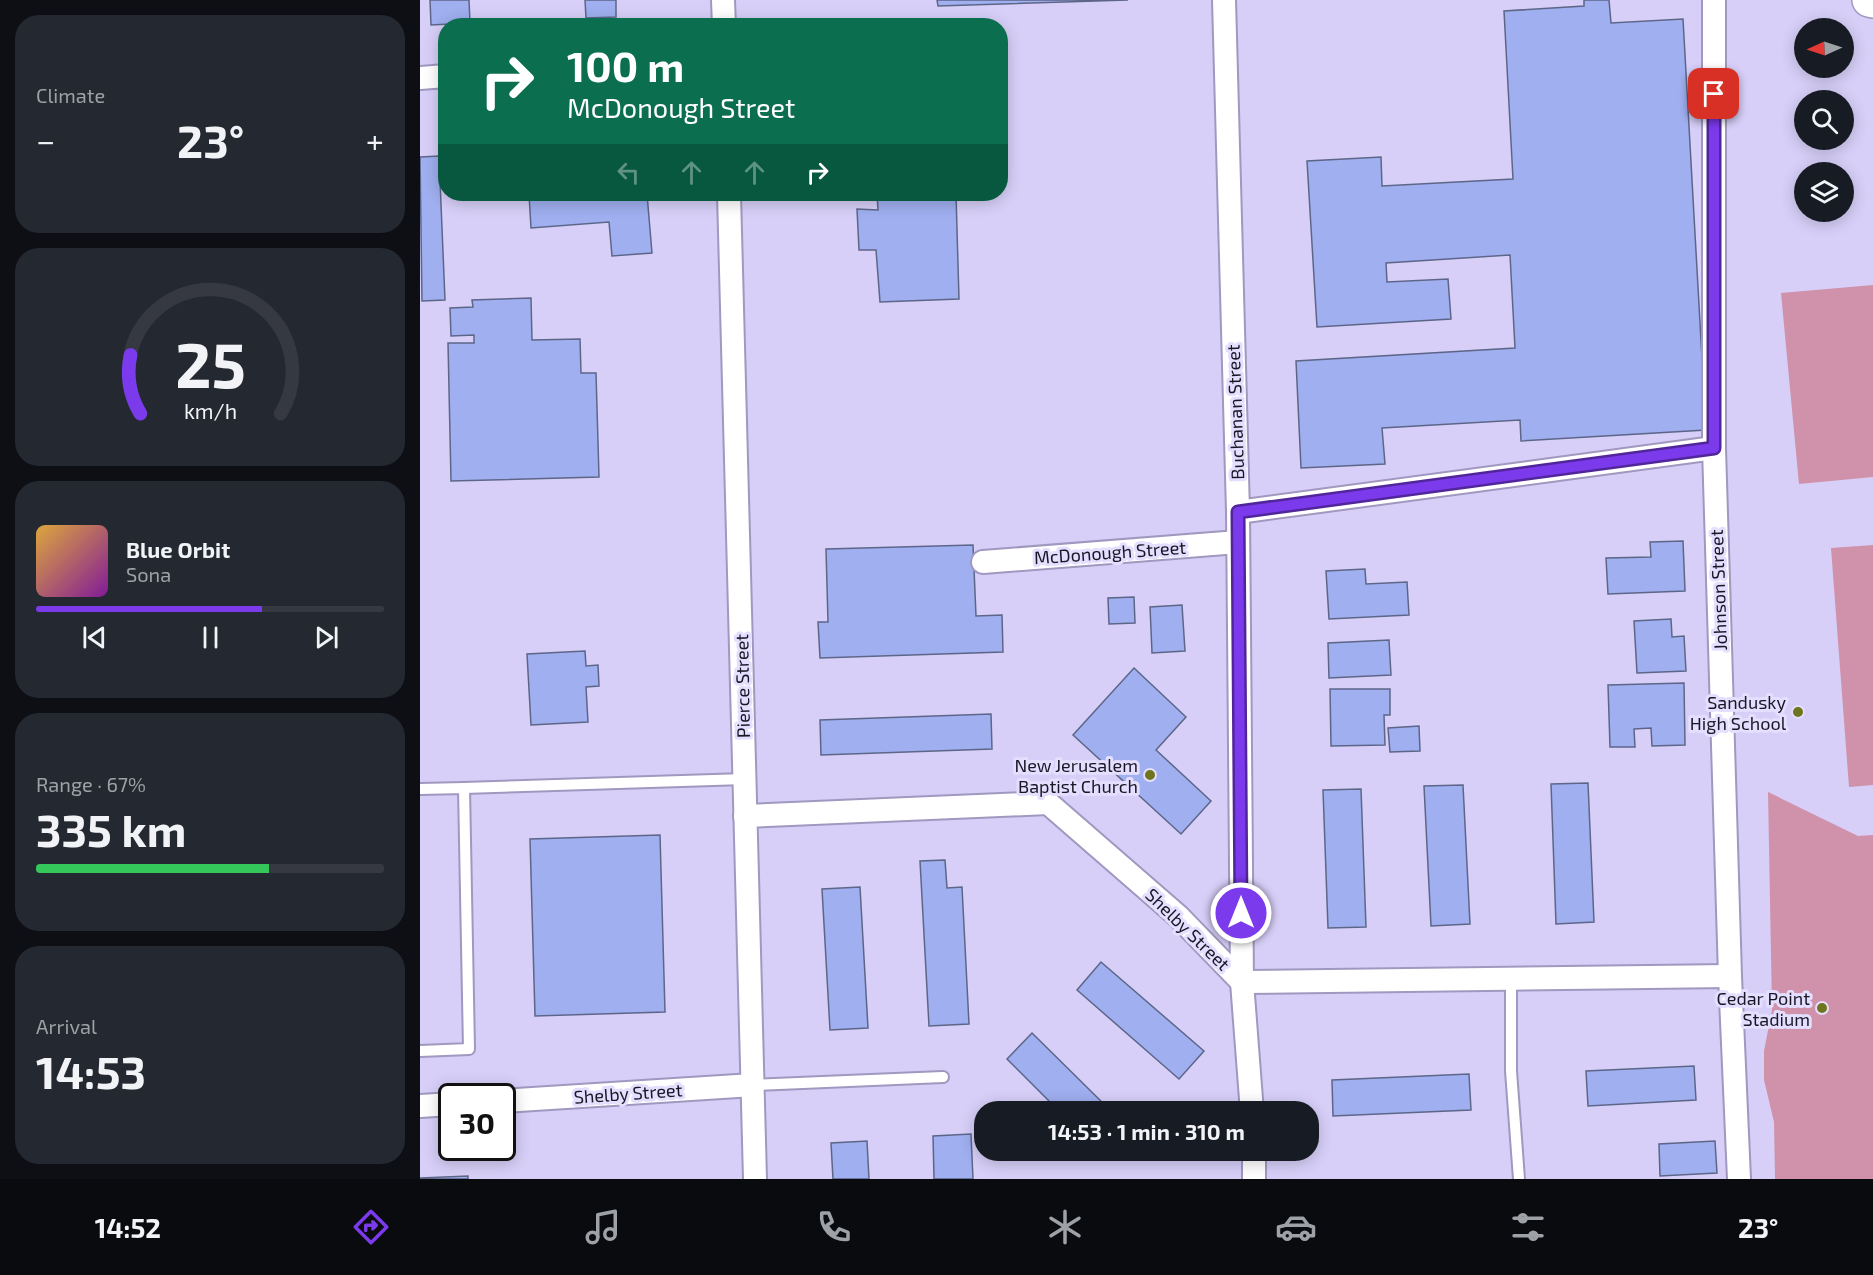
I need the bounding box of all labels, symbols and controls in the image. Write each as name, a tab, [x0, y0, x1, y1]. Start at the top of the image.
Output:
north arrow	[1794, 18, 1854, 78]
map controls	[1794, 18, 1854, 222]
text: 100 m	[567, 40, 684, 90]
icon: right	[468, 42, 546, 120]
pin	[1688, 68, 1739, 119]
icon: arrive	[1697, 77, 1730, 110]
text: Climate	[36, 83, 105, 107]
button: search	[1794, 90, 1854, 150]
text: McDonough Street	[567, 91, 795, 123]
text: 23°	[177, 113, 244, 167]
text: −	[36, 120, 55, 160]
text: +	[366, 120, 384, 160]
icon: left	[612, 156, 645, 189]
icon: ahead	[675, 156, 708, 189]
icon: ahead	[738, 156, 771, 189]
icon: right	[801, 156, 834, 189]
button: layers	[1794, 162, 1854, 222]
text: 25	[175, 326, 245, 401]
street label: Buchanan Street	[1222, 344, 1248, 480]
text: km/h	[183, 398, 237, 423]
street label: Johnson Street	[1705, 529, 1731, 651]
text: Blue Orbit	[126, 536, 230, 562]
street label: McDonough Street	[1033, 536, 1187, 568]
text: Sona	[126, 562, 171, 586]
icon: previous	[78, 621, 111, 654]
icon: pause	[194, 621, 227, 654]
icon: next	[310, 621, 343, 654]
street label: Pierce Street	[730, 634, 754, 738]
place label: Sandusky High School	[1690, 691, 1787, 734]
marker: Sandusky High School	[1791, 705, 1805, 719]
place label: New Jerusalem Baptist Church	[1014, 754, 1138, 797]
marker: New Jerusalem Baptist Church	[1143, 768, 1157, 782]
text: Range · 67%	[36, 772, 146, 796]
text: 335 km	[36, 802, 186, 856]
position arrow	[1209, 881, 1273, 945]
street label: Shelby Street	[1141, 883, 1235, 975]
place label: Cedar Point Stadium	[1717, 987, 1810, 1030]
marker: Cedar Point Stadium	[1815, 1001, 1829, 1015]
text: Arrival	[36, 1014, 97, 1038]
text: 14:53	[36, 1044, 146, 1098]
street label: Shelby Street	[573, 1078, 683, 1108]
speed limit sign: 30	[438, 1083, 516, 1161]
text: 14:53 · 1 min · 310 m	[1048, 1118, 1245, 1144]
icon: directions	[350, 1206, 392, 1248]
icon: music	[582, 1206, 624, 1248]
icon: phone	[813, 1206, 855, 1248]
icon: climate	[1044, 1206, 1086, 1248]
icon: car	[1275, 1206, 1317, 1248]
icon: filters	[1507, 1206, 1549, 1248]
text: 14:52	[95, 1211, 161, 1243]
text: 23°	[1738, 1211, 1778, 1243]

